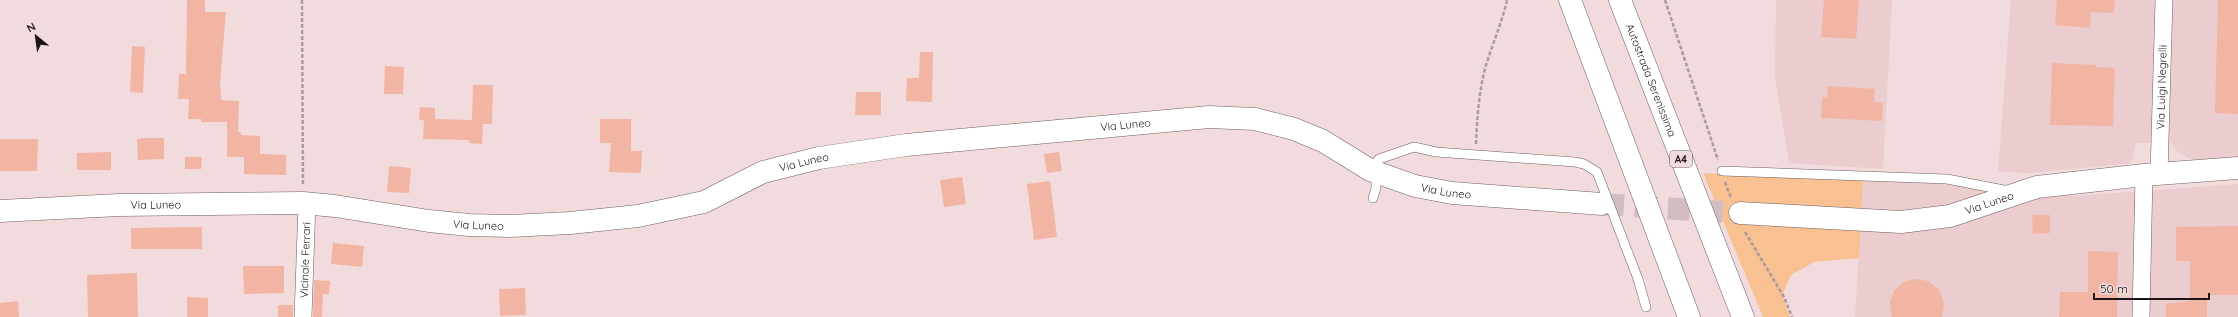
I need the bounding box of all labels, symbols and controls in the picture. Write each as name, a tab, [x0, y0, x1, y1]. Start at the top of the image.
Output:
north arrow	[16, 16, 56, 56]
text: N	[24, 19, 38, 35]
street label: Autostrada Serenissima	[1623, 22, 1679, 139]
street label: Via Luigi Negrelli	[2153, 44, 2170, 130]
street label: Via Luneo	[1100, 115, 1152, 134]
street label: Via Luneo	[778, 150, 830, 175]
road number: A4	[1670, 151, 1692, 167]
street label: Via Luneo	[1420, 180, 1472, 201]
street label: Via Luneo	[1963, 188, 2016, 218]
street label: Via Luneo	[130, 197, 182, 212]
street label: Via Luneo	[452, 216, 504, 233]
street label: Vicinale Ferrari	[297, 222, 313, 298]
scale bar	[2094, 275, 2209, 301]
text: 50 m	[2100, 281, 2128, 296]

